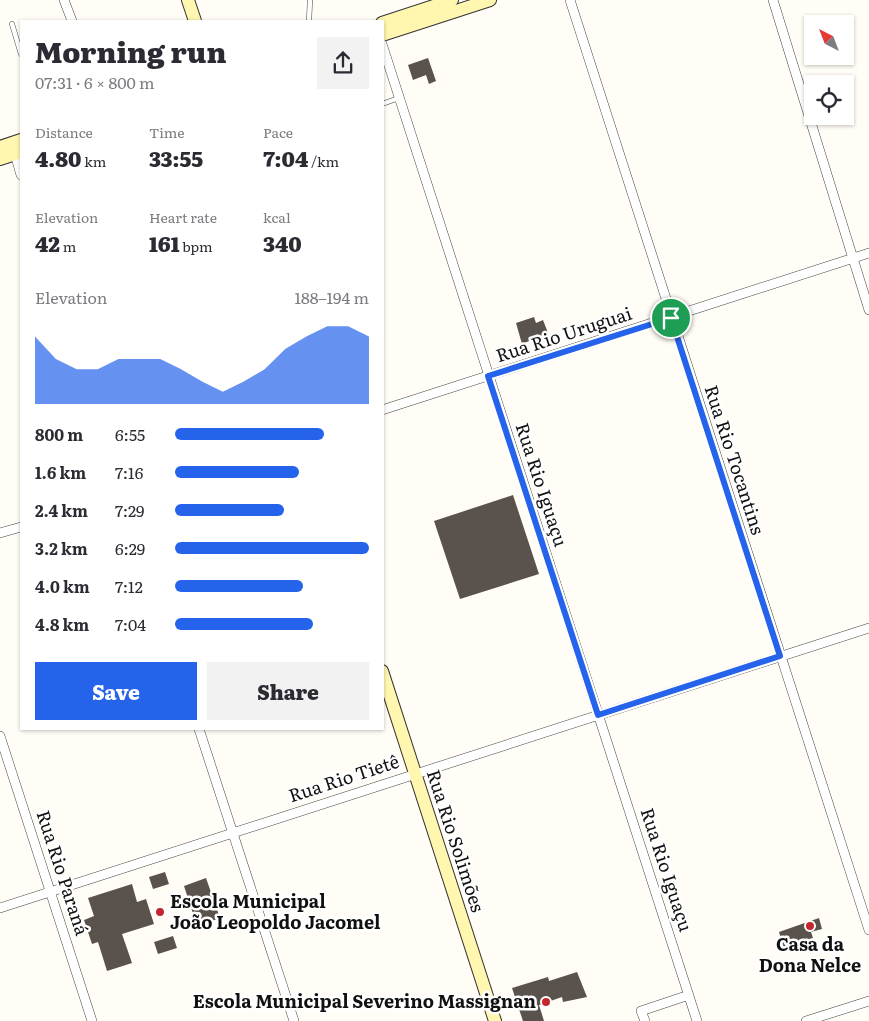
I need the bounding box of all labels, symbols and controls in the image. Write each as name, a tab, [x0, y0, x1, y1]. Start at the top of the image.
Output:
north arrow	[804, 15, 854, 65]
map controls	[804, 15, 854, 125]
text: Morning run	[35, 30, 226, 72]
button: share	[317, 37, 369, 89]
text: 07:31 · 6 × 800 m	[35, 70, 154, 94]
button: locate	[804, 75, 854, 125]
text: Distance	[35, 122, 93, 142]
text: Time	[149, 122, 185, 142]
text: Pace	[263, 122, 293, 142]
text: 4.80	[35, 142, 81, 173]
text: 33:55	[149, 142, 203, 173]
text: 7:04	[263, 142, 308, 173]
text: km	[81, 151, 106, 171]
text: /km	[308, 151, 339, 171]
text: Elevation	[35, 207, 98, 227]
text: Heart rate	[149, 207, 217, 227]
text: kcal	[263, 207, 291, 227]
text: 42	[35, 227, 60, 258]
text: 161	[149, 227, 179, 258]
text: 340	[263, 227, 302, 258]
text: m	[60, 236, 76, 256]
text: bpm	[179, 236, 213, 256]
text: Elevation	[35, 285, 107, 309]
text: 188–194 m	[294, 285, 369, 309]
pin	[650, 297, 692, 339]
street label: Rua Rio Uruguai	[492, 299, 635, 368]
icon: arrive	[657, 304, 685, 332]
street label: Rua Rio Tocantins	[699, 381, 772, 538]
street label: Rua Rio Iguaçu	[510, 419, 575, 550]
text: 800 m	[35, 422, 83, 446]
text: 6:55	[115, 422, 145, 446]
text: 1.6 km	[35, 460, 86, 484]
text: 7:16	[115, 460, 143, 484]
text: 2.4 km	[35, 498, 88, 522]
text: 7:29	[115, 498, 144, 522]
text: 3.2 km	[35, 536, 88, 560]
text: 6:29	[115, 536, 145, 560]
text: 4.0 km	[35, 574, 90, 598]
text: 7:12	[115, 574, 143, 598]
text: 4.8 km	[35, 612, 89, 636]
text: 7:04	[115, 612, 146, 636]
button: Save	[35, 662, 197, 720]
button: Share	[207, 662, 369, 720]
street label: Rua Rio Tietê	[285, 747, 402, 808]
street label: Rua Rio Solimões	[421, 766, 492, 915]
street label: Rua Rio Iguaçu	[635, 804, 700, 935]
street label: Rua Rio Paraná	[30, 806, 96, 939]
place label: Escola Municipal João Leopoldo Jacomel	[170, 887, 381, 935]
marker: Escola Municipal João Leopoldo Jacomel	[154, 906, 166, 918]
marker: Casa da Dona Nelce	[804, 920, 816, 932]
place label: Casa da Dona Nelce	[759, 930, 861, 978]
place label: Escola Municipal Severino Massignan	[193, 987, 536, 1014]
marker: Escola Municipal Severino Massignan	[540, 996, 552, 1008]

